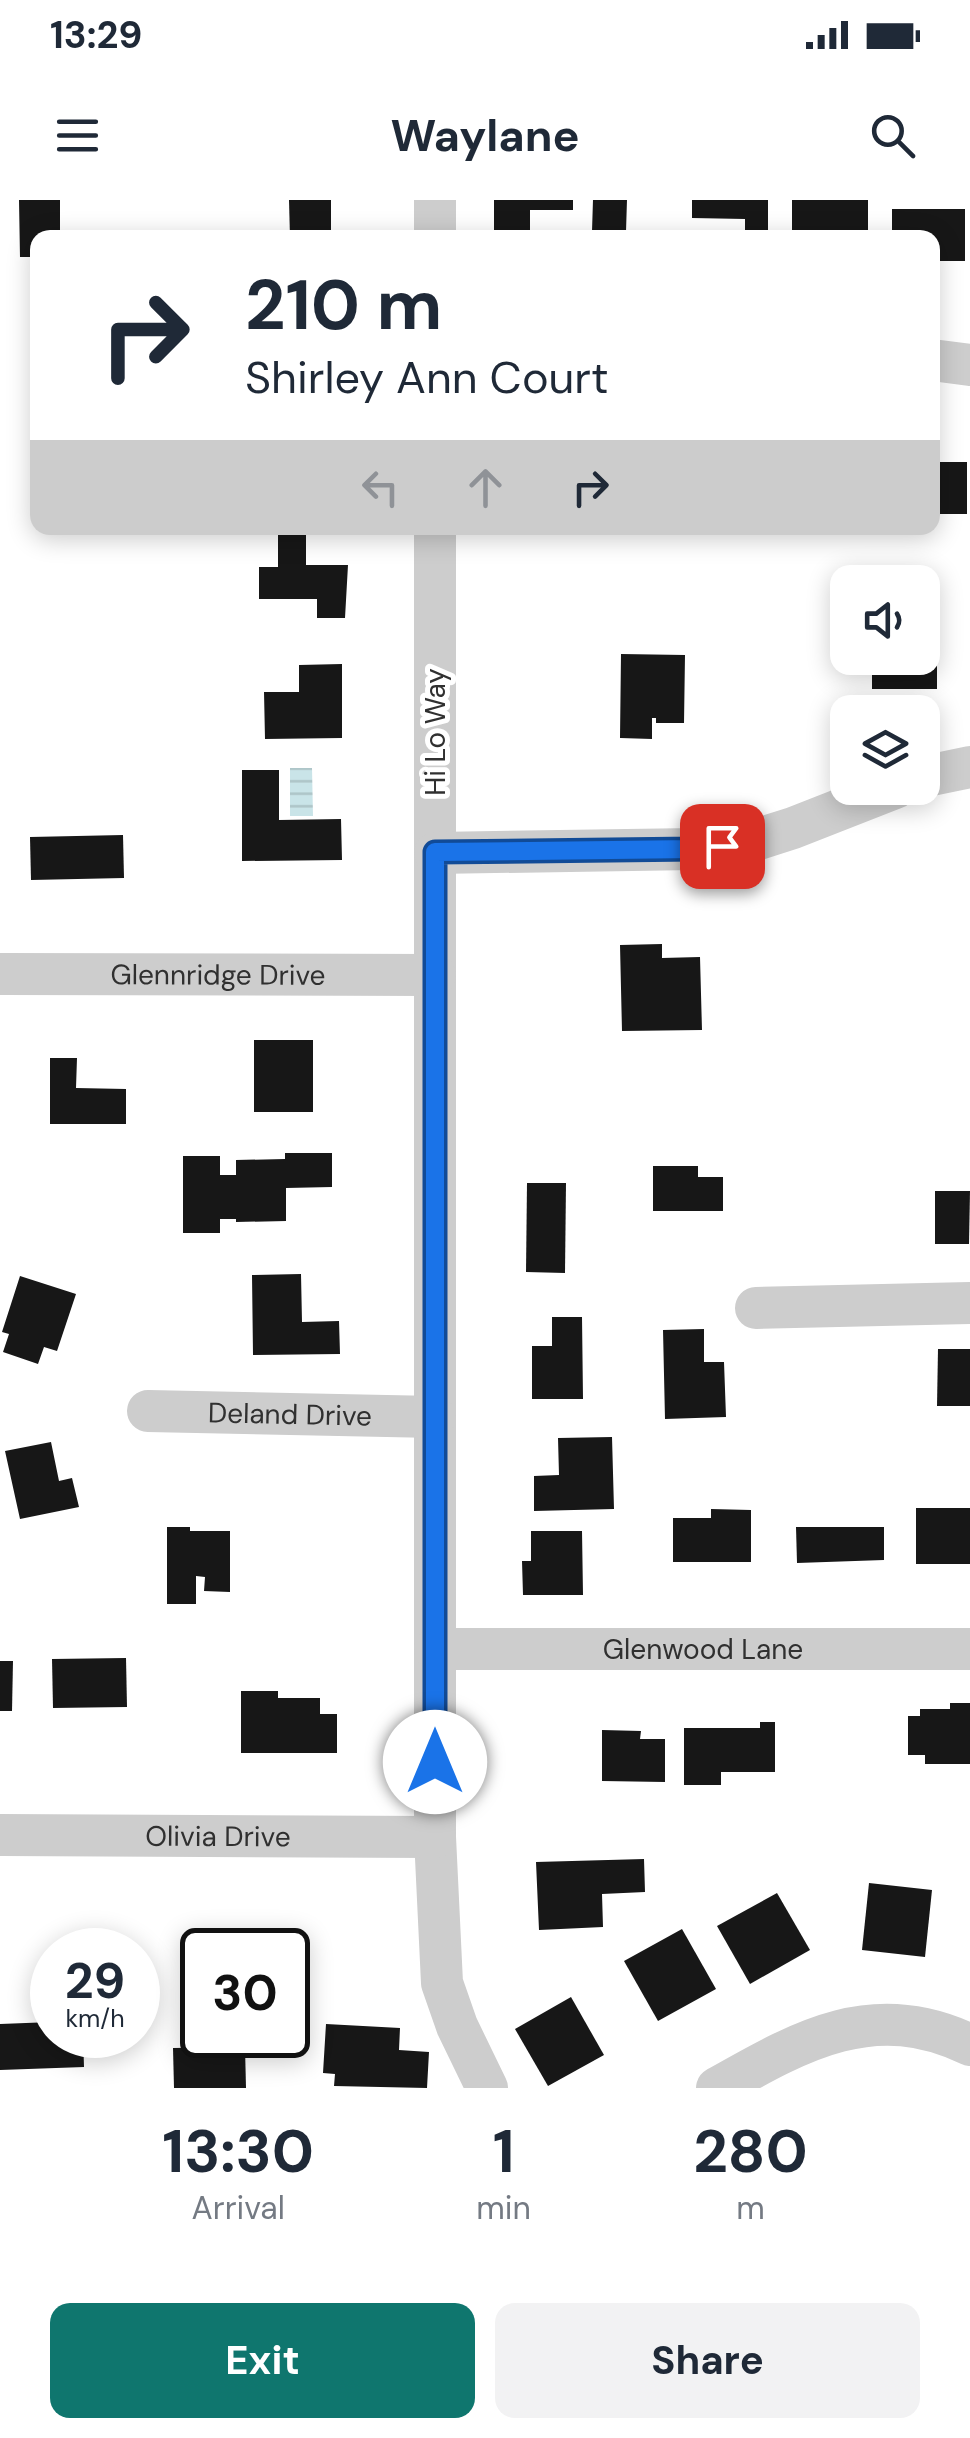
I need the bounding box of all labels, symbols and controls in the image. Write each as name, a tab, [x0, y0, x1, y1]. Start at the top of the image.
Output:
text: 13:29	[50, 10, 142, 60]
text: Waylane	[390, 106, 580, 165]
icon: menu	[50, 108, 105, 163]
icon: search	[865, 108, 920, 163]
text: 210 m	[245, 260, 442, 351]
icon: right	[80, 270, 210, 400]
text: Shirley Ann Court	[245, 348, 609, 407]
icon: left	[353, 460, 408, 515]
icon: ahead	[458, 460, 513, 515]
icon: right	[563, 460, 618, 515]
map controls	[830, 565, 940, 805]
button: sound	[830, 565, 940, 675]
street label: Hi Lo Way	[417, 668, 454, 796]
button: layers	[830, 695, 940, 805]
pin	[680, 804, 765, 889]
icon: arrive	[695, 819, 750, 874]
street label: Glennridge Drive	[110, 956, 326, 994]
street label: Deland Drive	[208, 1394, 372, 1435]
street label: Glenwood Lane	[603, 1631, 803, 1668]
position arrow	[383, 1710, 487, 1814]
street label: Olivia Drive	[145, 1818, 291, 1855]
speed limit sign: 30	[180, 1928, 310, 2058]
text: 29	[65, 1948, 125, 2014]
text: km/h	[65, 2002, 125, 2035]
text: 13:30	[162, 2112, 314, 2191]
text: 1	[493, 2112, 515, 2191]
text: 280	[693, 2112, 808, 2191]
text: Arrival	[192, 2187, 285, 2229]
text: min	[476, 2187, 531, 2229]
text: m	[736, 2187, 765, 2229]
button: Exit	[50, 2303, 475, 2418]
button: Share	[495, 2303, 920, 2418]

